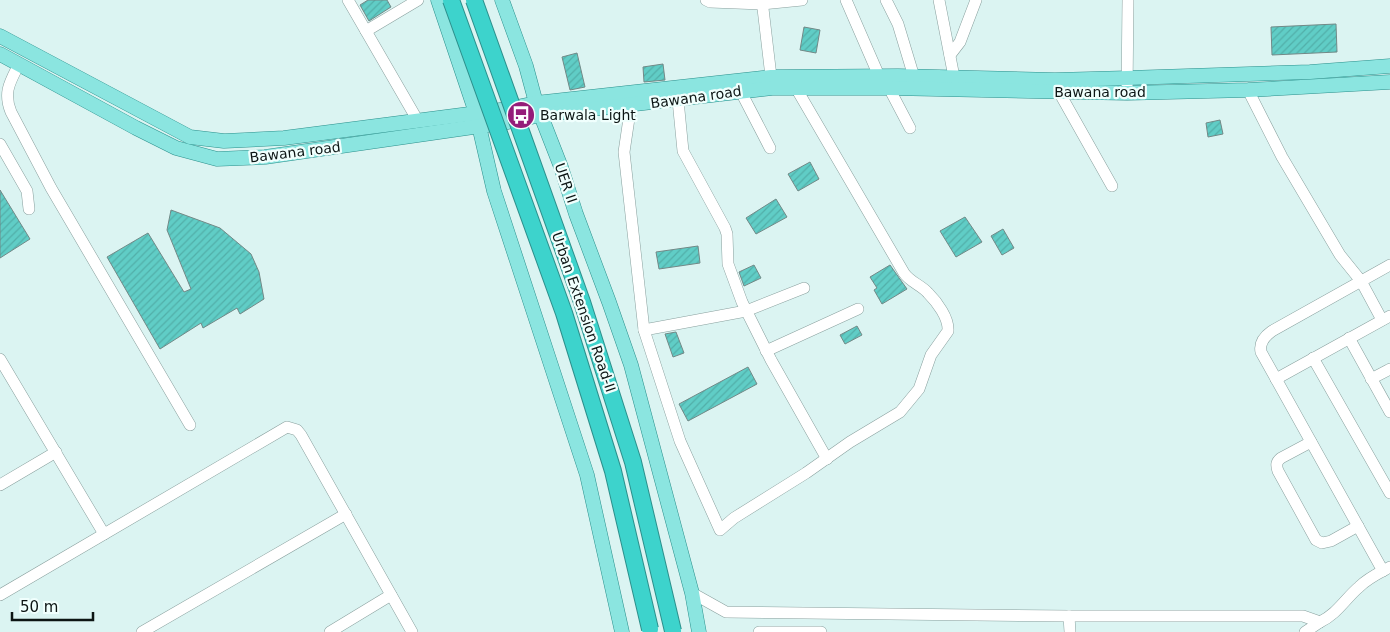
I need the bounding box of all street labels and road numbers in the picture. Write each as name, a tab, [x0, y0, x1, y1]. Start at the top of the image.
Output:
street label: Bawana road	[650, 83, 742, 111]
street label: Bawana road	[1054, 84, 1146, 100]
street label: Bawana road	[249, 138, 341, 166]
street label: UER II	[552, 161, 580, 205]
street label: Urban Extension Road-II	[549, 230, 619, 394]

